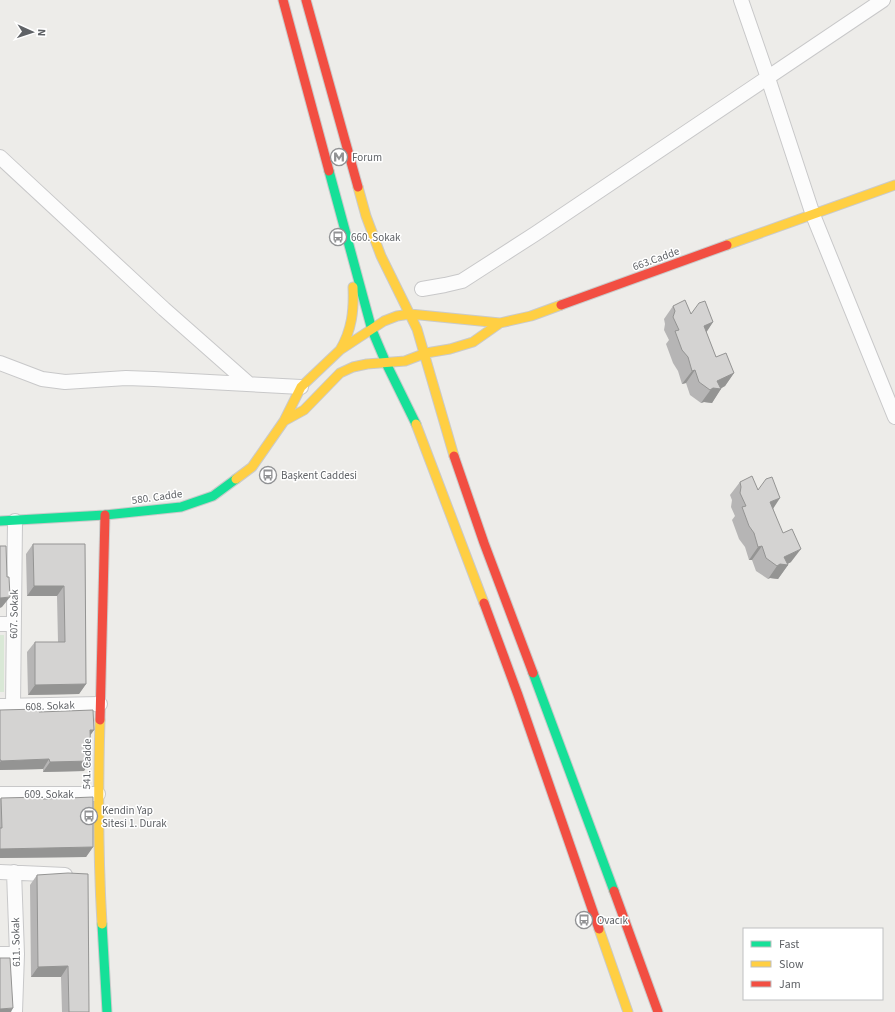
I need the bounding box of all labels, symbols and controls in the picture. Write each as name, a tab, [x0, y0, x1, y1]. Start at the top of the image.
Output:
north arrow	[12, 12, 52, 52]
text: N	[34, 28, 49, 37]
metro station icon: Forum	[329, 147, 349, 167]
place label: Forum	[352, 150, 382, 165]
bus stop icon: 660. Sokak	[328, 227, 348, 247]
place label: 660. Sokak	[351, 230, 401, 245]
street label: 663.Cadde	[631, 243, 682, 274]
bus stop icon: Başkent Caddesi	[258, 465, 278, 485]
place label: Başkent Caddesi	[281, 468, 357, 483]
street label: 580. Cadde	[131, 486, 184, 508]
street label: 607. Sokak	[6, 589, 22, 639]
street label: 608. Sokak	[25, 698, 76, 714]
street label: 541. Cadde	[79, 738, 95, 790]
street label: 609. Sokak	[24, 787, 74, 802]
place label: Kendin Yap Sitesi 1. Durak	[102, 803, 167, 831]
bus stop icon: Kendin Yap Sitesi 1. Durak	[79, 806, 99, 826]
bus stop icon: Ovacık	[574, 910, 594, 930]
place label: Ovacık	[597, 913, 628, 928]
street label: 611. Sokak	[8, 917, 24, 967]
legend	[743, 928, 883, 1000]
text: Fast	[779, 936, 799, 953]
text: Slow	[779, 956, 804, 973]
text: Jam	[779, 976, 801, 993]

